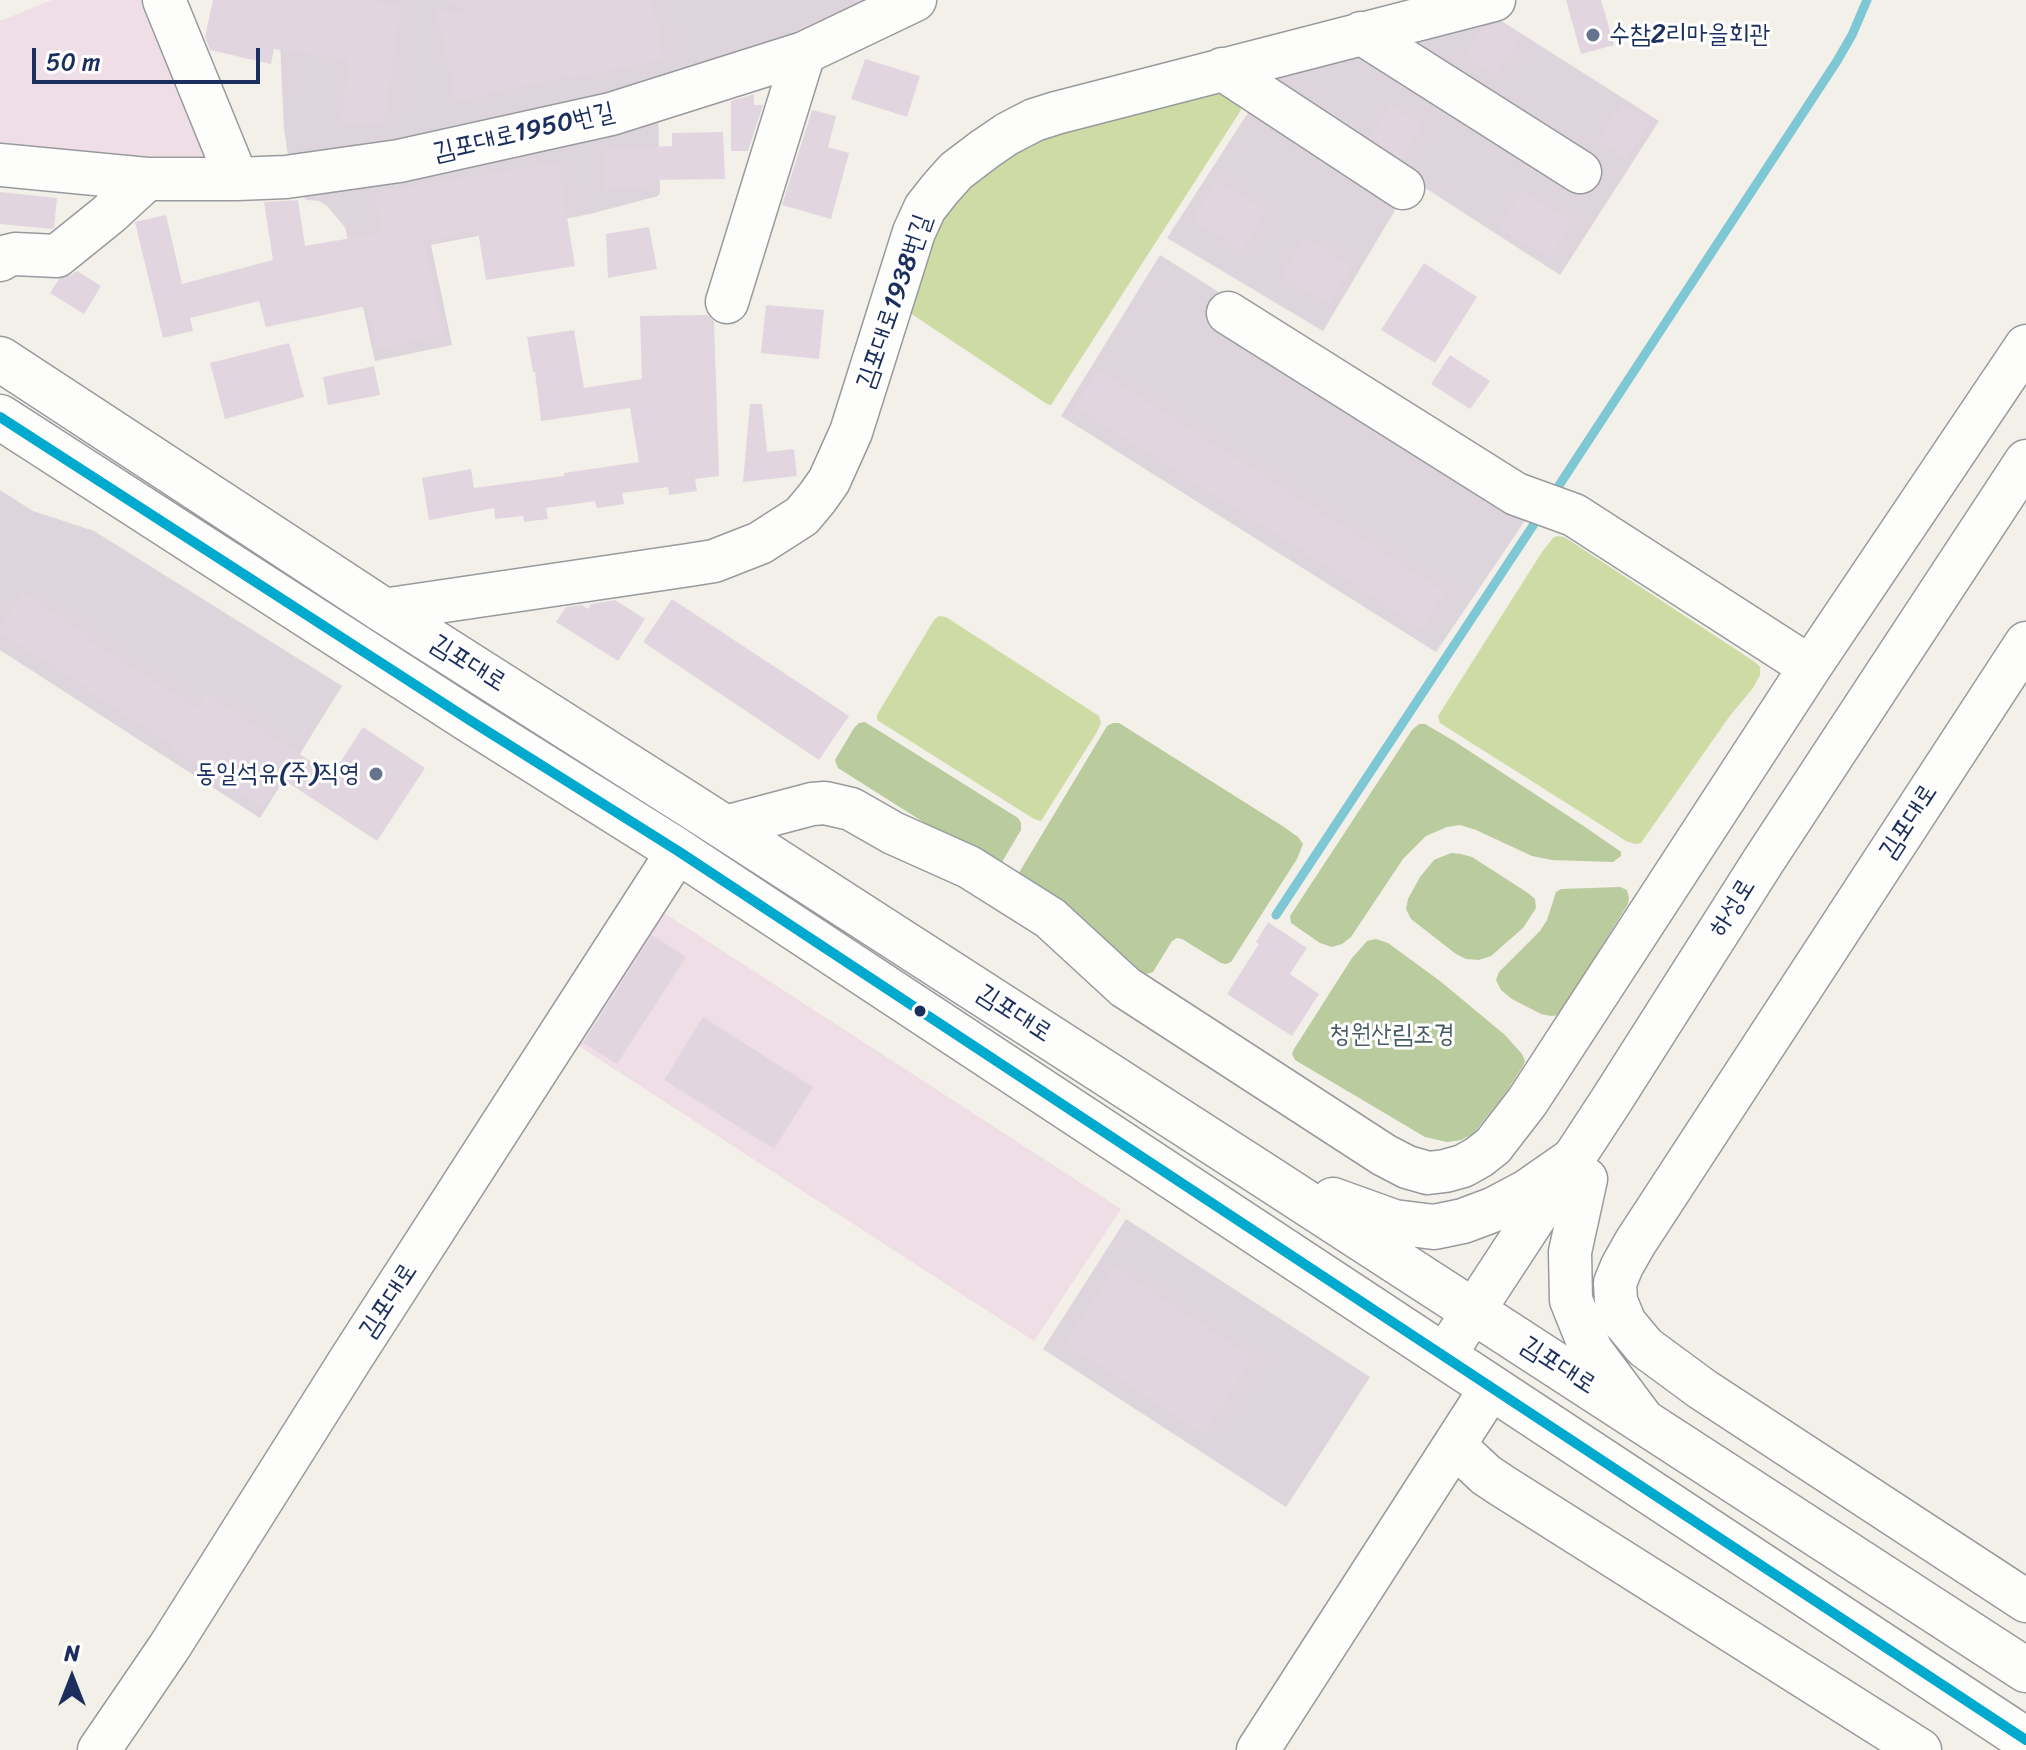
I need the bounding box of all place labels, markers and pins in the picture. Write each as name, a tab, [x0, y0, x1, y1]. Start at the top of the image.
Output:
place label: 수참2리마을회관	[1609, 19, 1770, 51]
marker: 수참2리마을회관	[1584, 26, 1602, 44]
place label: 동일석유(주)직영	[195, 758, 360, 790]
marker: 동일석유(주)직영	[367, 765, 385, 783]
unlabelled marker	[912, 1003, 928, 1019]

